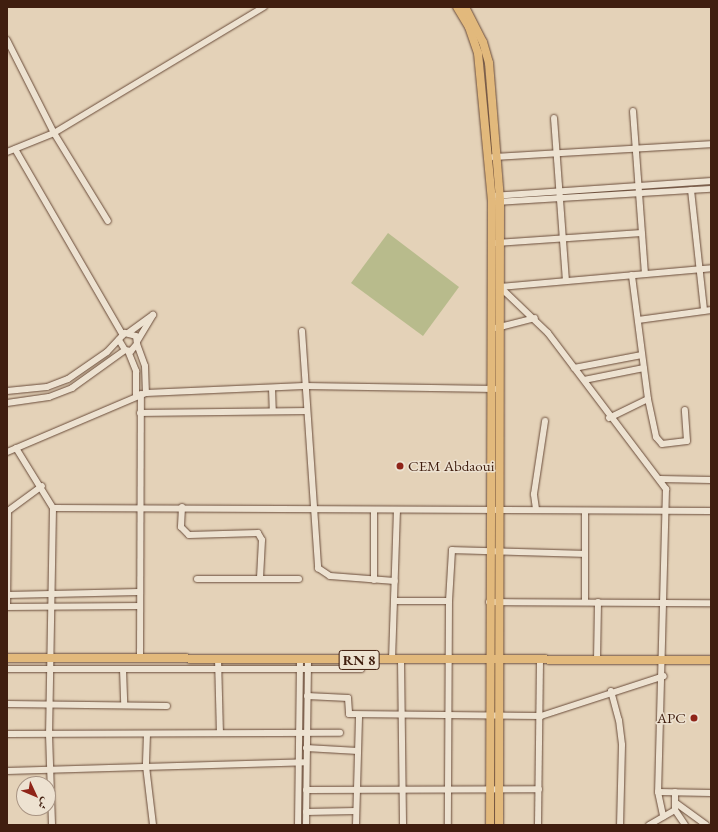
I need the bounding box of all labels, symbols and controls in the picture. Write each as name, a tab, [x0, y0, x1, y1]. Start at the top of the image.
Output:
place label: CEM Abdaoui	[408, 457, 494, 475]
marker: CEM Abdaoui	[395, 461, 405, 471]
road number: RN 8	[338, 648, 380, 672]
place label: APC	[657, 709, 686, 727]
marker: APC	[689, 713, 699, 723]
north arrow	[16, 776, 56, 816]
text: ش	[35, 795, 53, 812]

